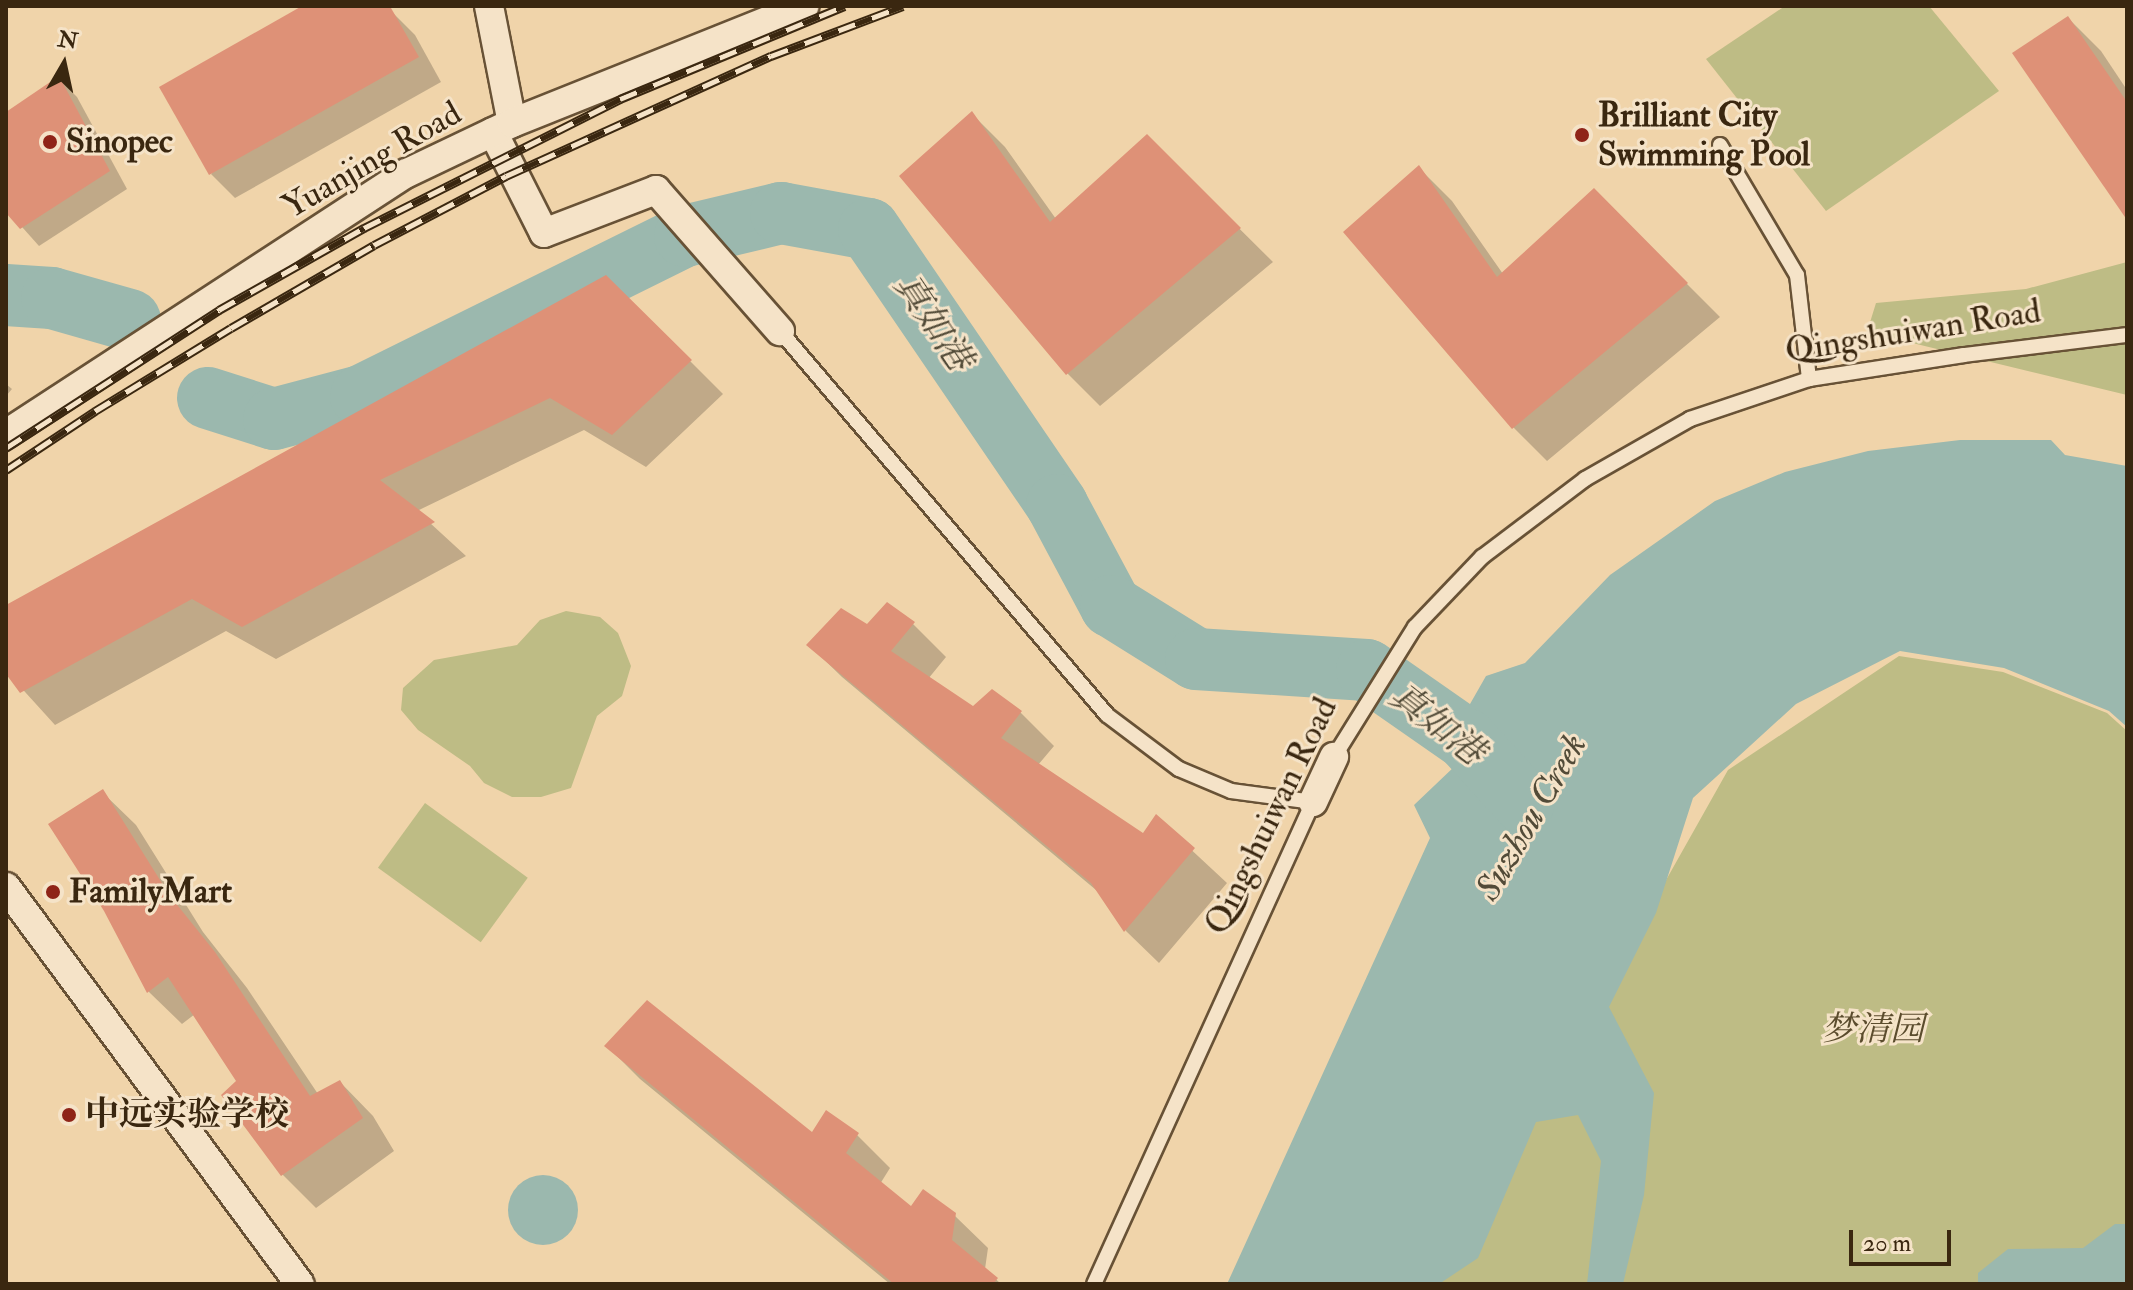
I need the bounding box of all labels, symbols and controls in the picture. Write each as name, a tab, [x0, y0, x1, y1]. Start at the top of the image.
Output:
north arrow	[24, 24, 104, 104]
text: N	[56, 25, 80, 56]
street label: Yuanjing Road	[276, 93, 468, 227]
place label: Brilliant City Swimming Pool	[1598, 95, 1810, 174]
place label: Sinopec	[66, 122, 173, 162]
marker: Brilliant City Swimming Pool	[1573, 126, 1591, 144]
marker: Sinopec	[41, 133, 59, 151]
water label: 真如港	[885, 265, 981, 379]
street label: Qingshuiwan Road	[1782, 291, 2044, 371]
water label: 真如港	[1381, 674, 1493, 774]
street label: Qingshuiwan Road	[1196, 691, 1346, 941]
water label: Suzhou Creek	[1466, 726, 1596, 908]
place label: FamilyMart	[69, 872, 232, 912]
marker: FamilyMart	[44, 883, 62, 901]
park label: 梦清园	[1822, 1010, 1924, 1050]
place label: 中远实验学校	[85, 1095, 289, 1135]
marker: 中远实验学校	[60, 1106, 78, 1124]
scale bar	[1853, 1214, 1955, 1264]
text: 20 m	[1863, 1228, 1911, 1259]

